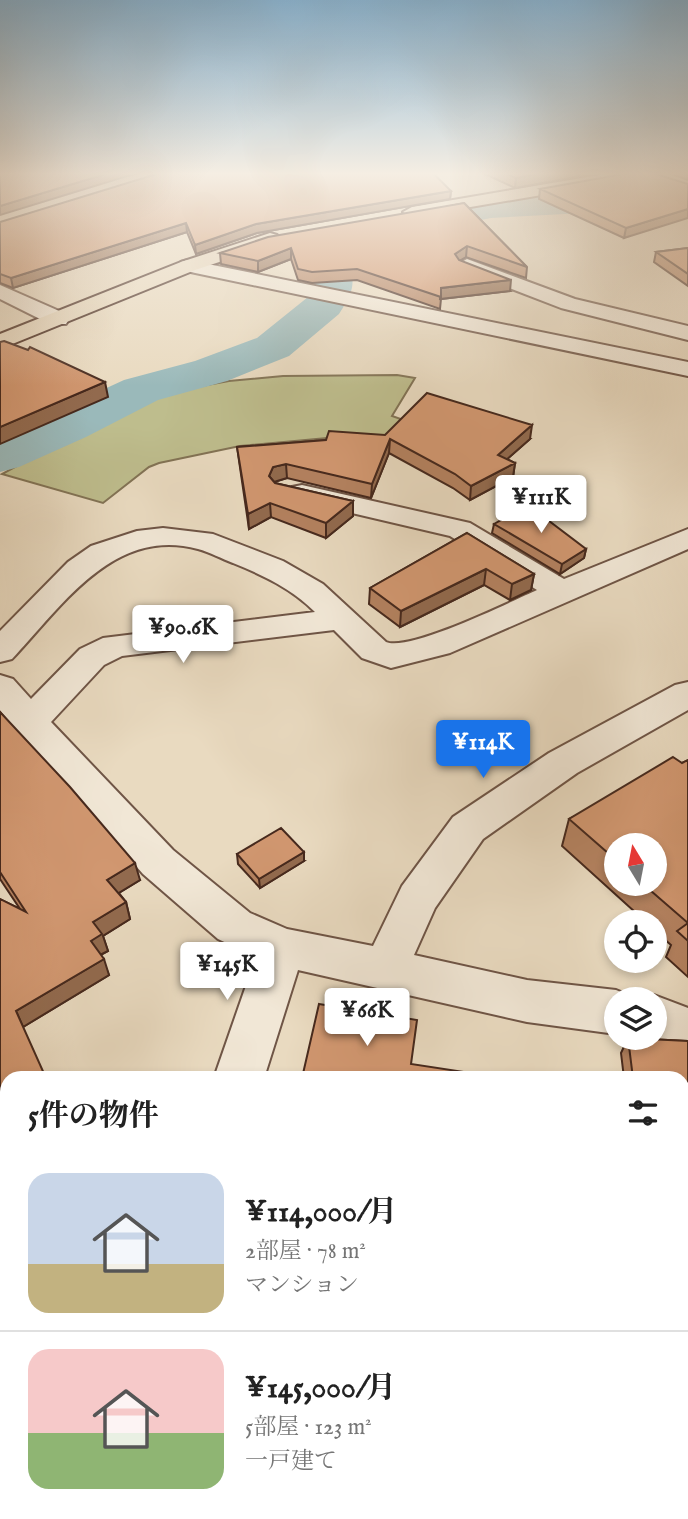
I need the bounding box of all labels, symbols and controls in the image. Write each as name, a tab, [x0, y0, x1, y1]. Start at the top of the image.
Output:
pin: ¥111K	[492, 476, 590, 535]
text: ¥111K	[511, 483, 571, 512]
pin: ¥90.6K	[126, 606, 240, 665]
text: ¥90.6K	[148, 613, 218, 642]
pin: ¥114K	[434, 720, 532, 780]
text: ¥114K	[452, 728, 514, 757]
north arrow	[604, 833, 667, 896]
map controls	[604, 833, 667, 1050]
button: locate	[604, 910, 667, 973]
pin: ¥145K	[178, 942, 276, 1002]
text: ¥145K	[196, 950, 258, 979]
button: layers	[604, 987, 667, 1050]
pin: ¥66K	[326, 988, 408, 1048]
text: ¥66K	[341, 996, 393, 1025]
icon: filters	[624, 1094, 662, 1132]
text: 5件の物件	[28, 1098, 159, 1136]
text: ¥114,000/月	[245, 1194, 397, 1232]
icon: home	[84, 1201, 168, 1285]
text: 2部屋 · 78 m²	[245, 1237, 366, 1266]
text: マンション	[245, 1271, 359, 1300]
text: ¥145,000/月	[245, 1370, 396, 1408]
icon: home	[84, 1377, 168, 1461]
text: 5部屋 · 123 m²	[245, 1413, 372, 1442]
text: 一戸建て	[245, 1447, 337, 1476]

